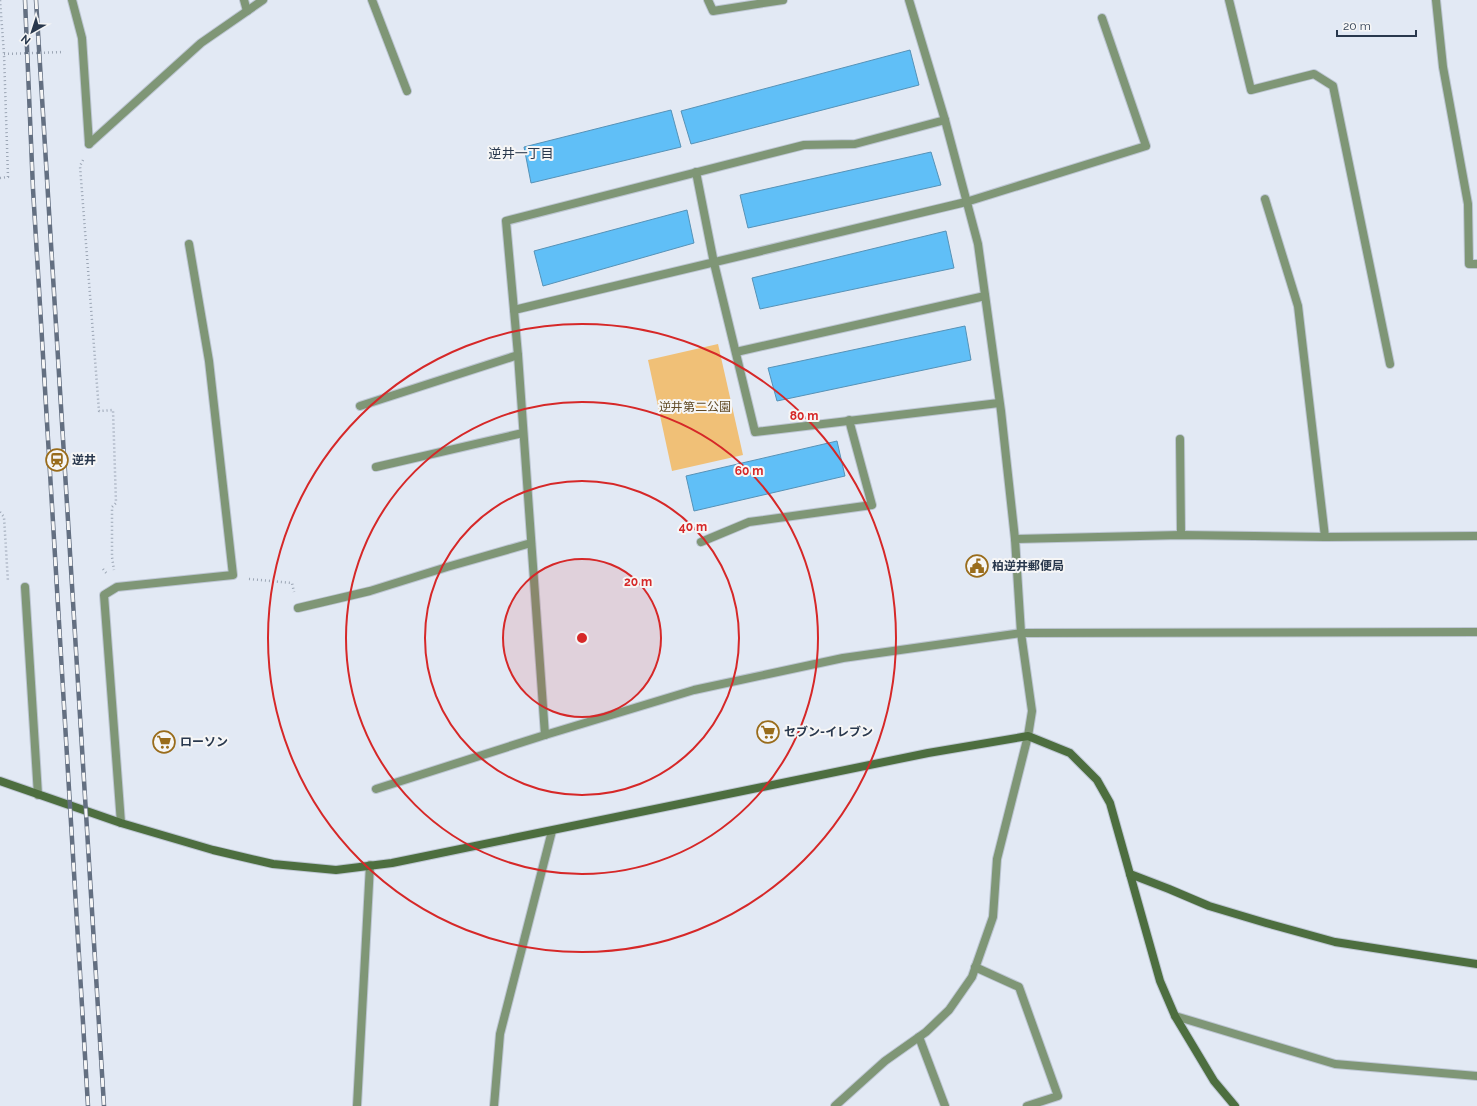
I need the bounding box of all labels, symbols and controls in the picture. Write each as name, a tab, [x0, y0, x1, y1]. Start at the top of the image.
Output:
north arrow	[12, 12, 52, 52]
scale bar	[1337, 12, 1416, 38]
text: 20 m	[1343, 19, 1371, 33]
text: N	[19, 32, 33, 47]
district label: 逆井一丁目	[488, 146, 554, 161]
park label: 逆井第二公園	[659, 400, 731, 414]
text: 80 m	[790, 409, 818, 423]
station icon: 逆井	[44, 447, 70, 473]
place label: 逆井	[72, 453, 96, 467]
text: 60 m	[735, 464, 763, 478]
text: 40 m	[679, 520, 707, 534]
public building icon: 柏逆井郵便局	[964, 553, 990, 579]
place label: 柏逆井郵便局	[992, 559, 1064, 573]
text: 20 m	[624, 575, 652, 589]
centre of rings	[575, 631, 589, 645]
supermarket icon: セブン-イレブン	[755, 719, 781, 745]
place label: セブン-イレブン	[784, 725, 873, 739]
supermarket icon: ローソン	[151, 729, 177, 755]
place label: ローソン	[180, 735, 228, 749]

